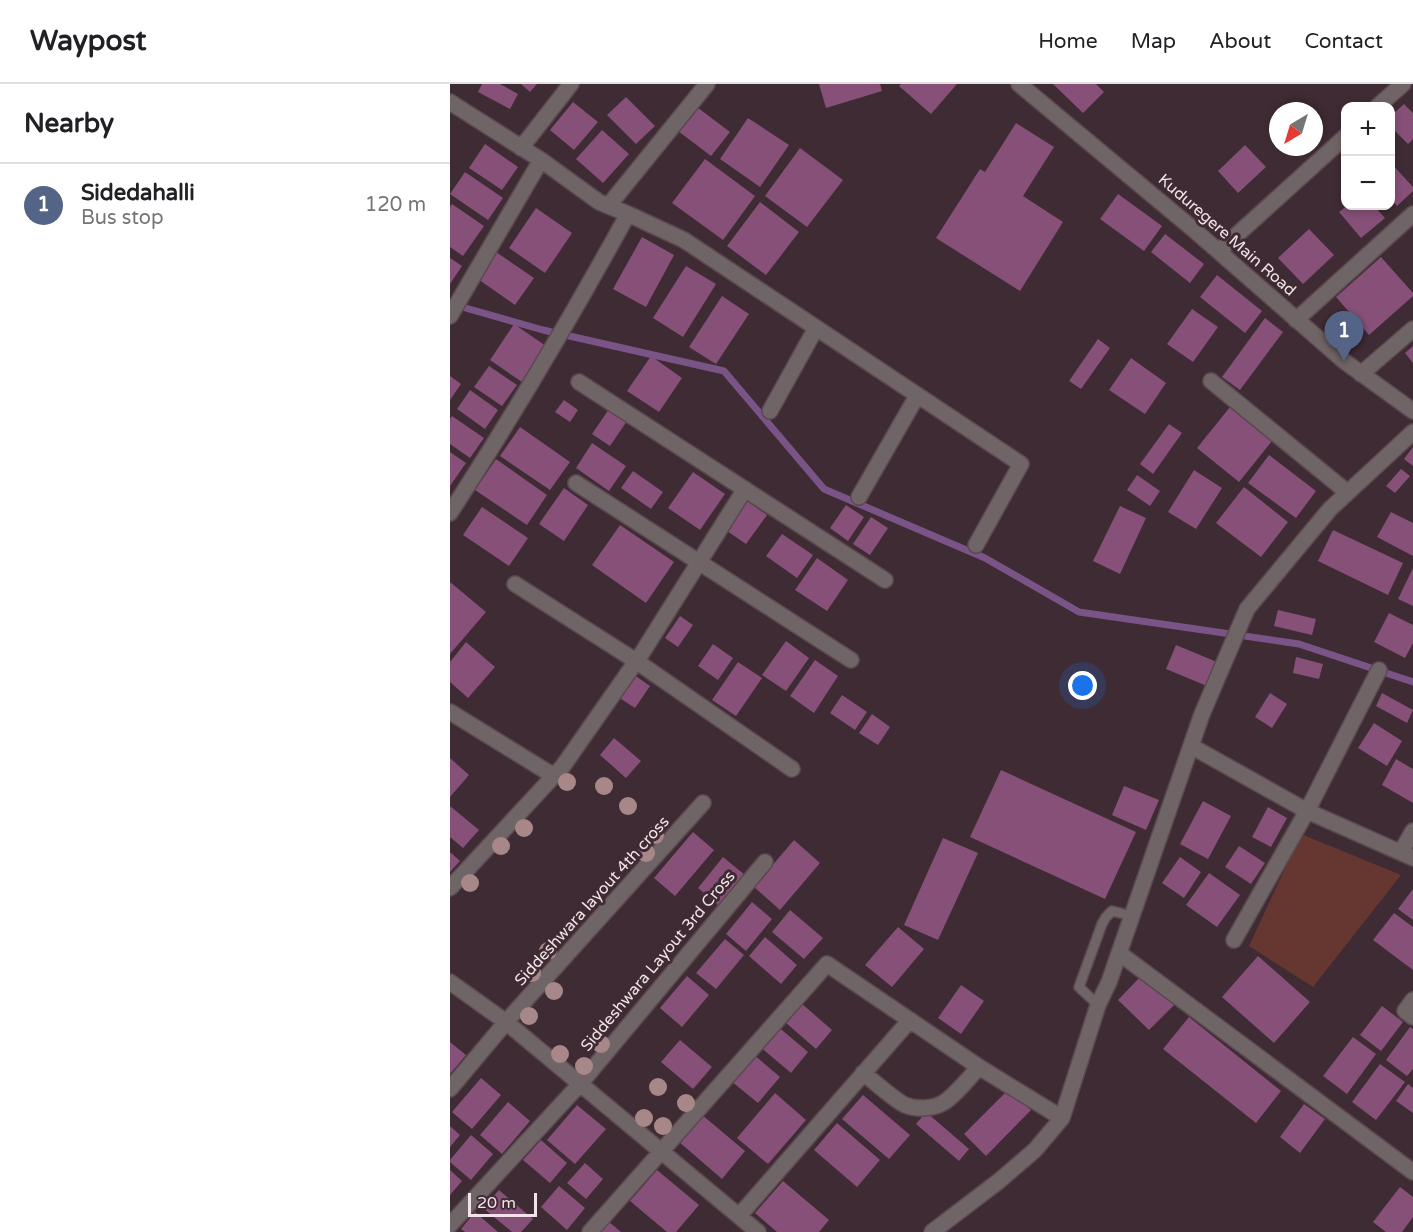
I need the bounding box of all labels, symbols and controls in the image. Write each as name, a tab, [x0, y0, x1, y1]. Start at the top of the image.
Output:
text: Waypost	[30, 24, 146, 58]
text: Home	[1038, 29, 1098, 54]
text: Map	[1131, 29, 1176, 54]
text: About	[1209, 29, 1271, 54]
text: Contact	[1304, 29, 1383, 54]
north arrow	[1269, 102, 1323, 156]
map controls	[1341, 102, 1395, 210]
button: +	[1341, 102, 1395, 156]
text: Nearby	[24, 108, 114, 139]
button: −	[1341, 156, 1395, 210]
street label: Kuduregere Main Road	[1154, 170, 1300, 300]
text: Sidedahalli	[81, 180, 195, 206]
text: 1	[37, 193, 50, 217]
text: 120 m	[365, 193, 426, 217]
text: Bus stop	[81, 206, 164, 230]
pin: 1	[1324, 312, 1364, 361]
your location	[1068, 671, 1097, 700]
street label: Siddeshwara layout 4th cross	[510, 812, 674, 990]
street label: Siddeshwara Layout 3rd Cross	[577, 867, 739, 1055]
scale bar	[468, 1190, 537, 1218]
text: 20 m	[477, 1193, 516, 1213]

